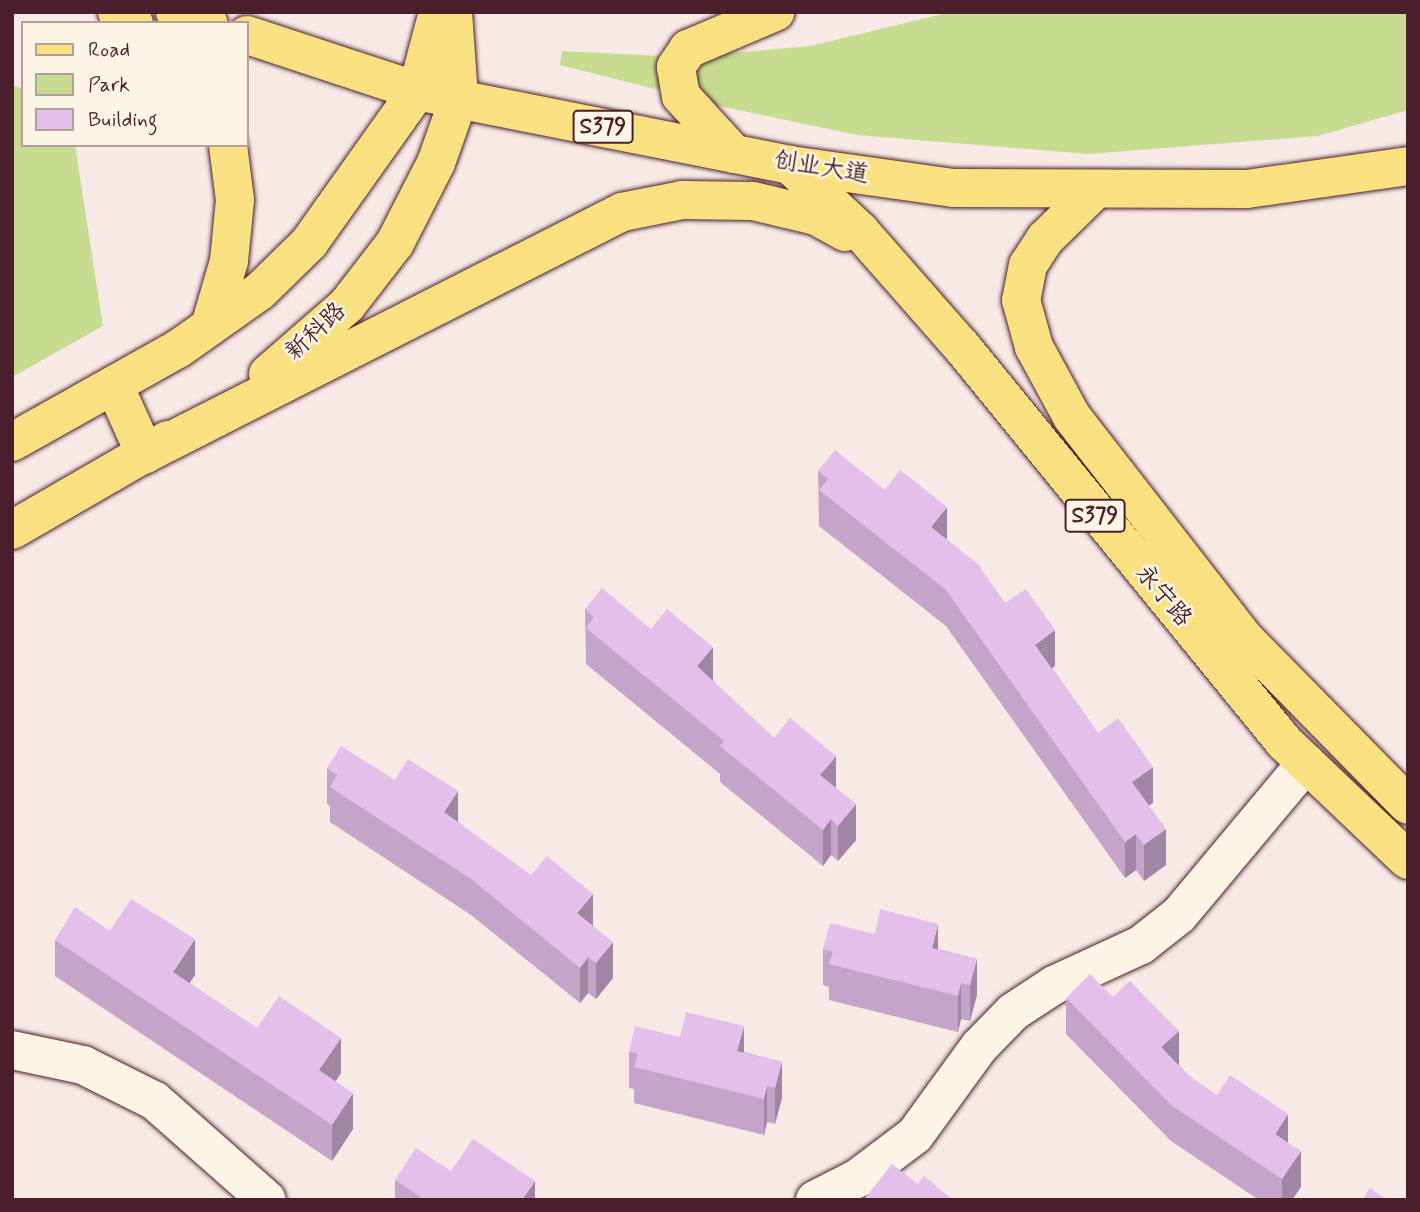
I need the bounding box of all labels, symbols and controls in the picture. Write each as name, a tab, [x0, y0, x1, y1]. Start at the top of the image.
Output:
legend	[21, 21, 248, 147]
text: Road	[88, 36, 130, 64]
text: Park	[88, 71, 130, 99]
text: Building	[88, 106, 158, 134]
road number: S379	[572, 108, 634, 146]
street label: 创业大道	[771, 146, 871, 190]
street label: 新科路	[280, 297, 352, 367]
road number: S379	[1064, 496, 1126, 536]
street label: 永宁路	[1129, 559, 1197, 633]

